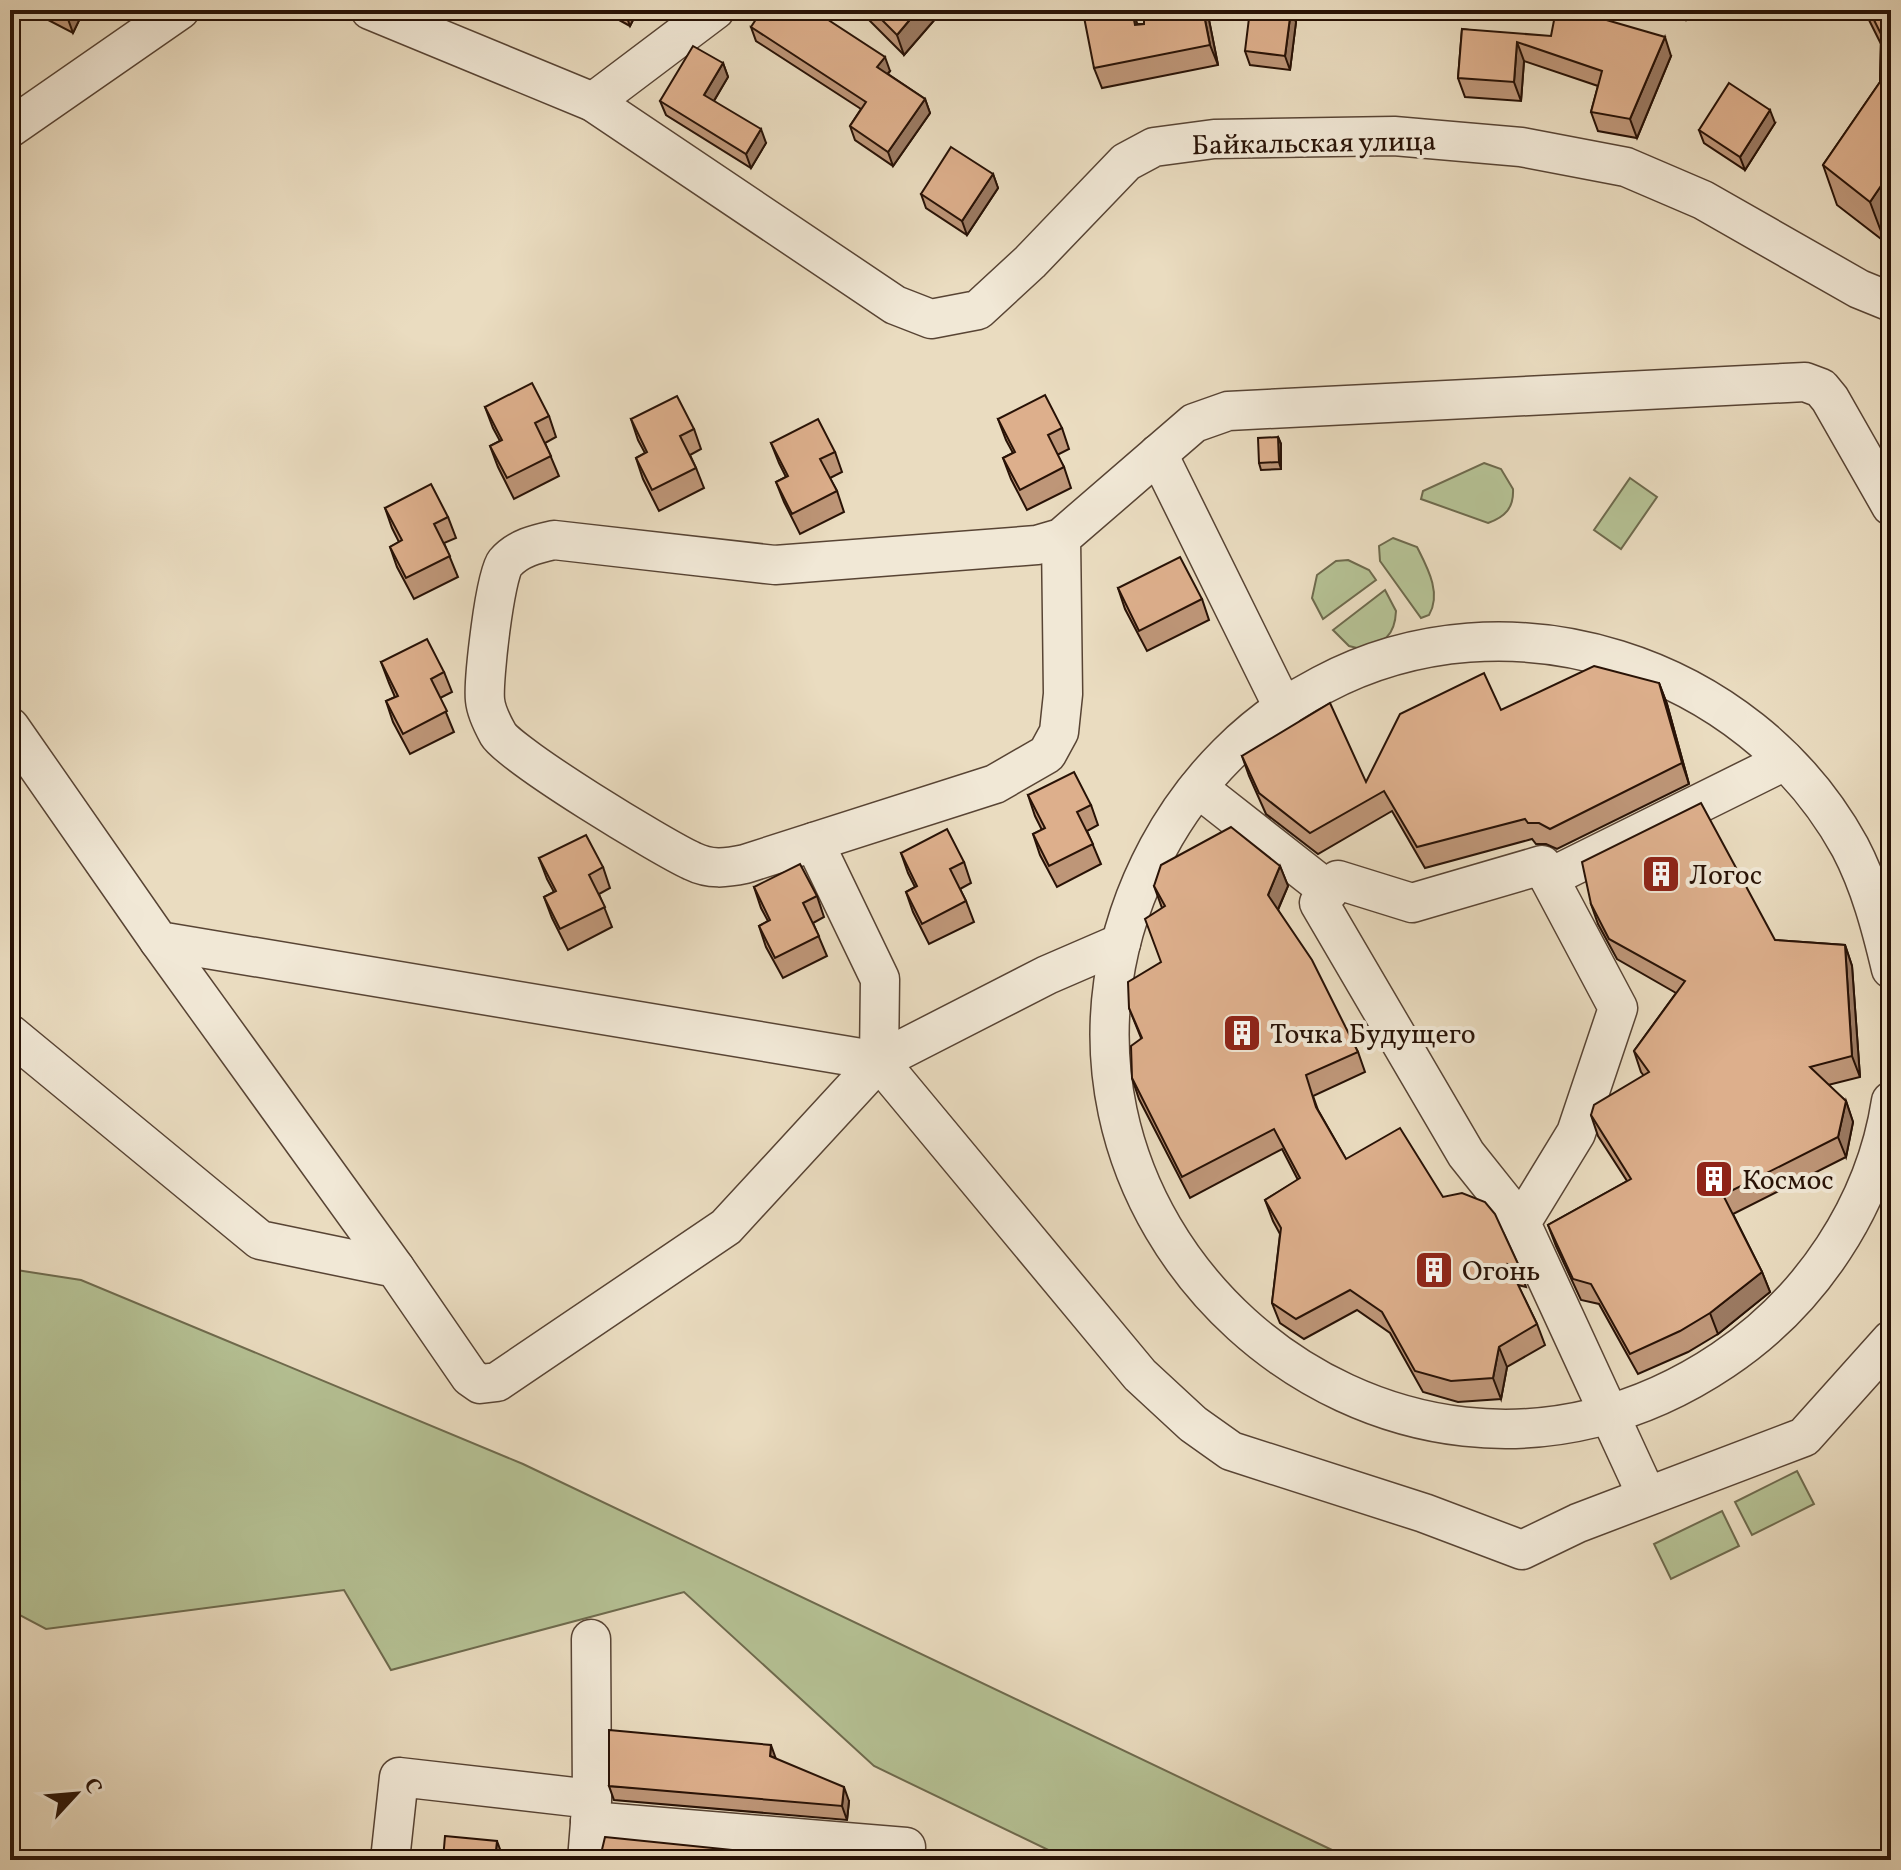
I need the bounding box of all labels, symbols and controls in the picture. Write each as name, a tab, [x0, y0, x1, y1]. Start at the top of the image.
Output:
street label: Байкальская улица	[1191, 123, 1437, 166]
building icon: Логос	[1640, 853, 1682, 895]
place label: Логос	[1689, 857, 1762, 896]
building icon: Точка Будущего	[1221, 1012, 1263, 1054]
place label: Точка Будущего	[1270, 1016, 1476, 1055]
building icon: Космос	[1693, 1158, 1735, 1200]
place label: Космос	[1742, 1162, 1834, 1201]
building icon: Огонь	[1413, 1249, 1455, 1291]
place label: Огонь	[1462, 1253, 1541, 1292]
north arrow	[36, 1754, 116, 1834]
text: С	[75, 1773, 109, 1799]

